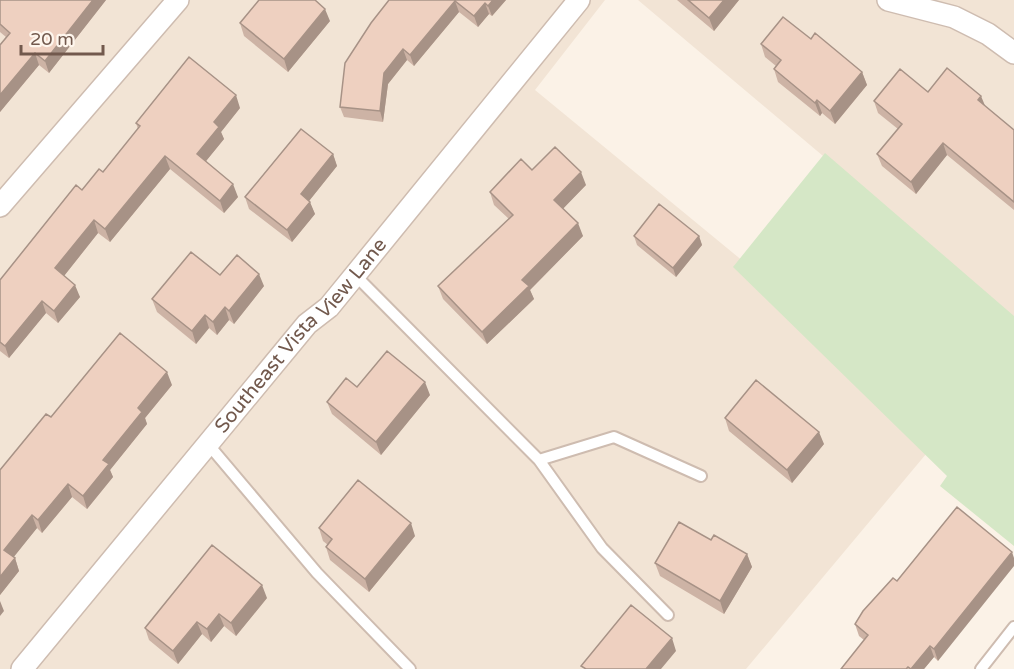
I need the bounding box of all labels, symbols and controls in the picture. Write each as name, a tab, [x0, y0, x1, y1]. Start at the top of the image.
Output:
scale bar	[21, 18, 104, 56]
text: 20 m	[30, 28, 74, 50]
street label: Southeast Vista View Lane	[210, 233, 392, 438]

